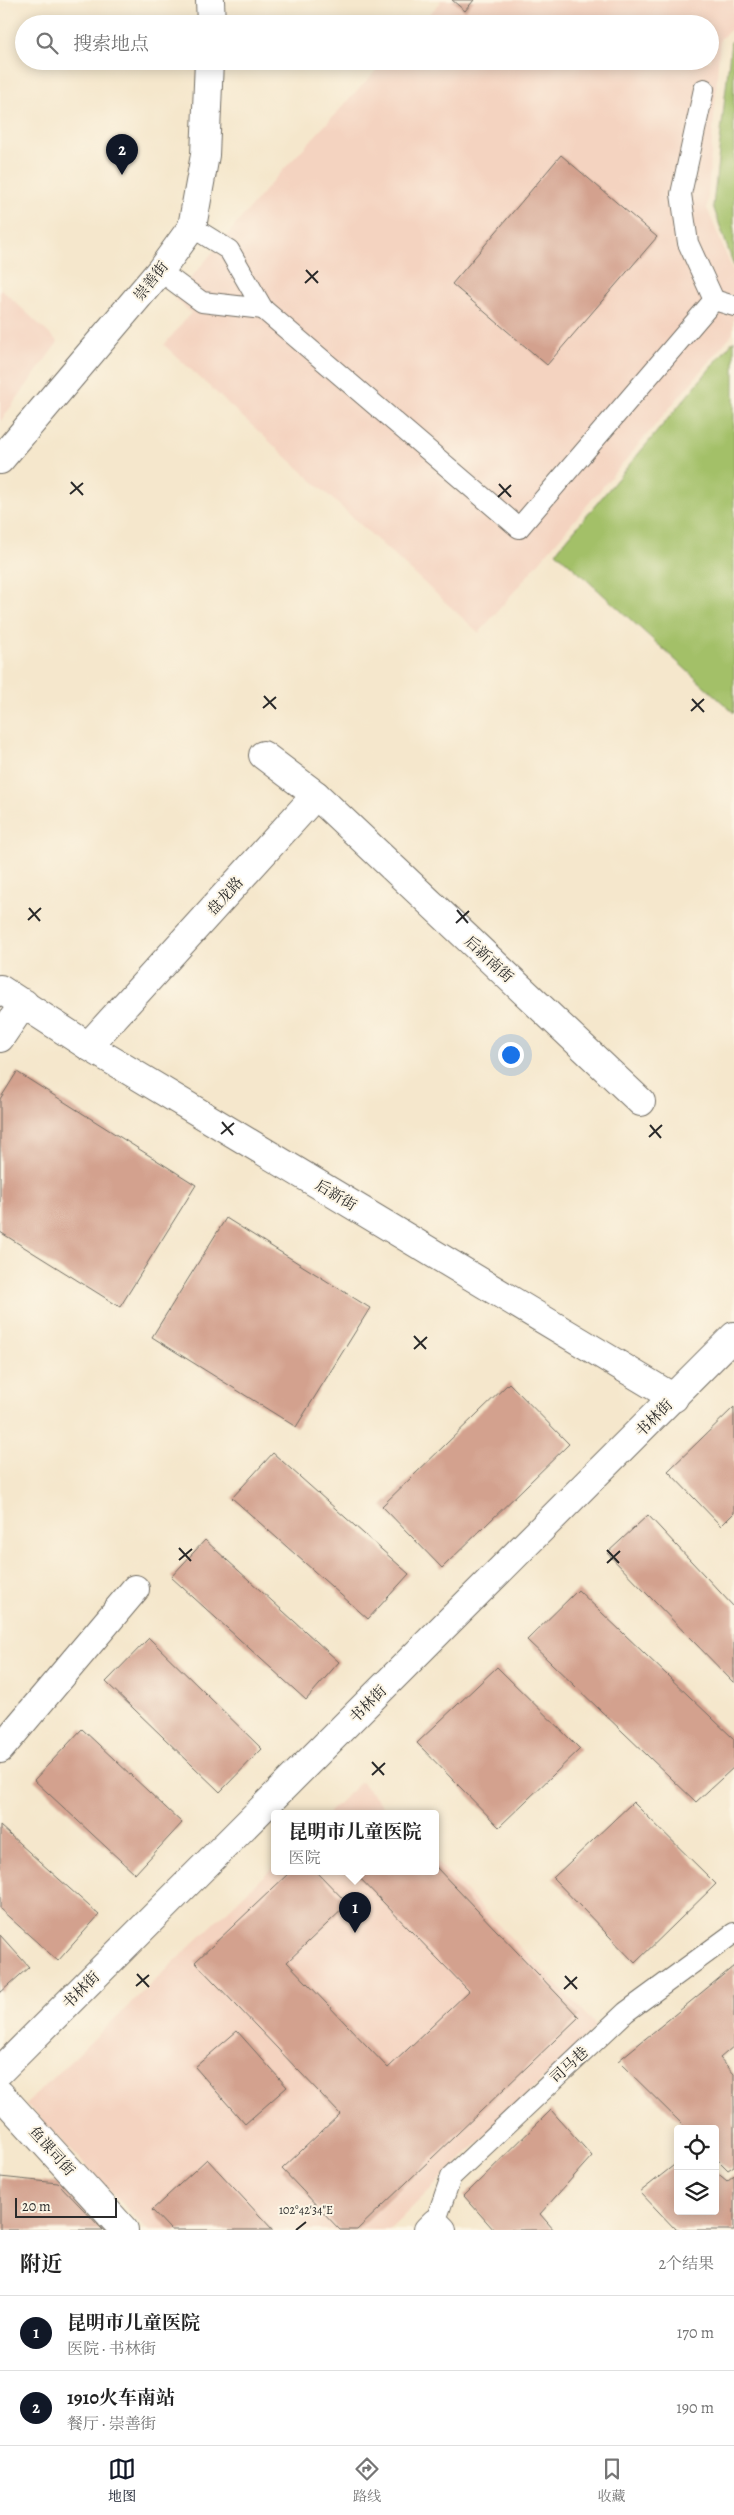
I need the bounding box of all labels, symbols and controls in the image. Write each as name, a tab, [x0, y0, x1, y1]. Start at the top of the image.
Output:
search box	[15, 15, 719, 70]
icon: search	[33, 29, 61, 57]
text: 搜索地点	[73, 31, 149, 57]
pin: 2	[106, 134, 138, 175]
street label: 崇善街	[129, 257, 173, 305]
street label: 盘龙路	[203, 873, 247, 919]
street label: 后新南街	[460, 931, 518, 987]
your location	[498, 1042, 524, 1068]
street label: 后新街	[312, 1175, 360, 1215]
street label: 书林街	[631, 1395, 677, 1441]
street label: 书林街	[345, 1681, 391, 1727]
popup	[271, 1810, 439, 1875]
text: 昆明市儿童医院	[288, 1819, 422, 1845]
text: 医院	[288, 1847, 321, 1869]
pin: 1	[339, 1892, 371, 1933]
street label: 书林街	[58, 1967, 104, 2013]
street label: 司马巷	[546, 2042, 592, 2088]
street label: 鱼课司街	[24, 2122, 80, 2180]
map controls	[674, 2125, 719, 2215]
button: locate	[674, 2125, 719, 2170]
button: layers	[674, 2170, 719, 2215]
scale bar	[15, 2195, 118, 2218]
text: 20 m	[22, 2197, 51, 2216]
text: 102°42'34"E	[279, 2202, 333, 2218]
text: 附近	[20, 2250, 62, 2278]
text: 2个结果	[658, 2253, 714, 2275]
text: 昆明市儿童医院	[67, 2310, 200, 2336]
text: 1	[33, 2322, 39, 2344]
text: 170 m	[677, 2322, 714, 2344]
text: 医院 · 书林街	[67, 2338, 157, 2360]
text: 1910火车南站	[67, 2385, 175, 2411]
text: 2	[32, 2397, 40, 2419]
text: 190 m	[676, 2397, 714, 2419]
text: 餐厅 · 崇善街	[67, 2413, 157, 2435]
tab: 地图	[108, 2455, 136, 2506]
tab: 路线	[353, 2455, 381, 2506]
tab: 收藏	[598, 2455, 626, 2506]

